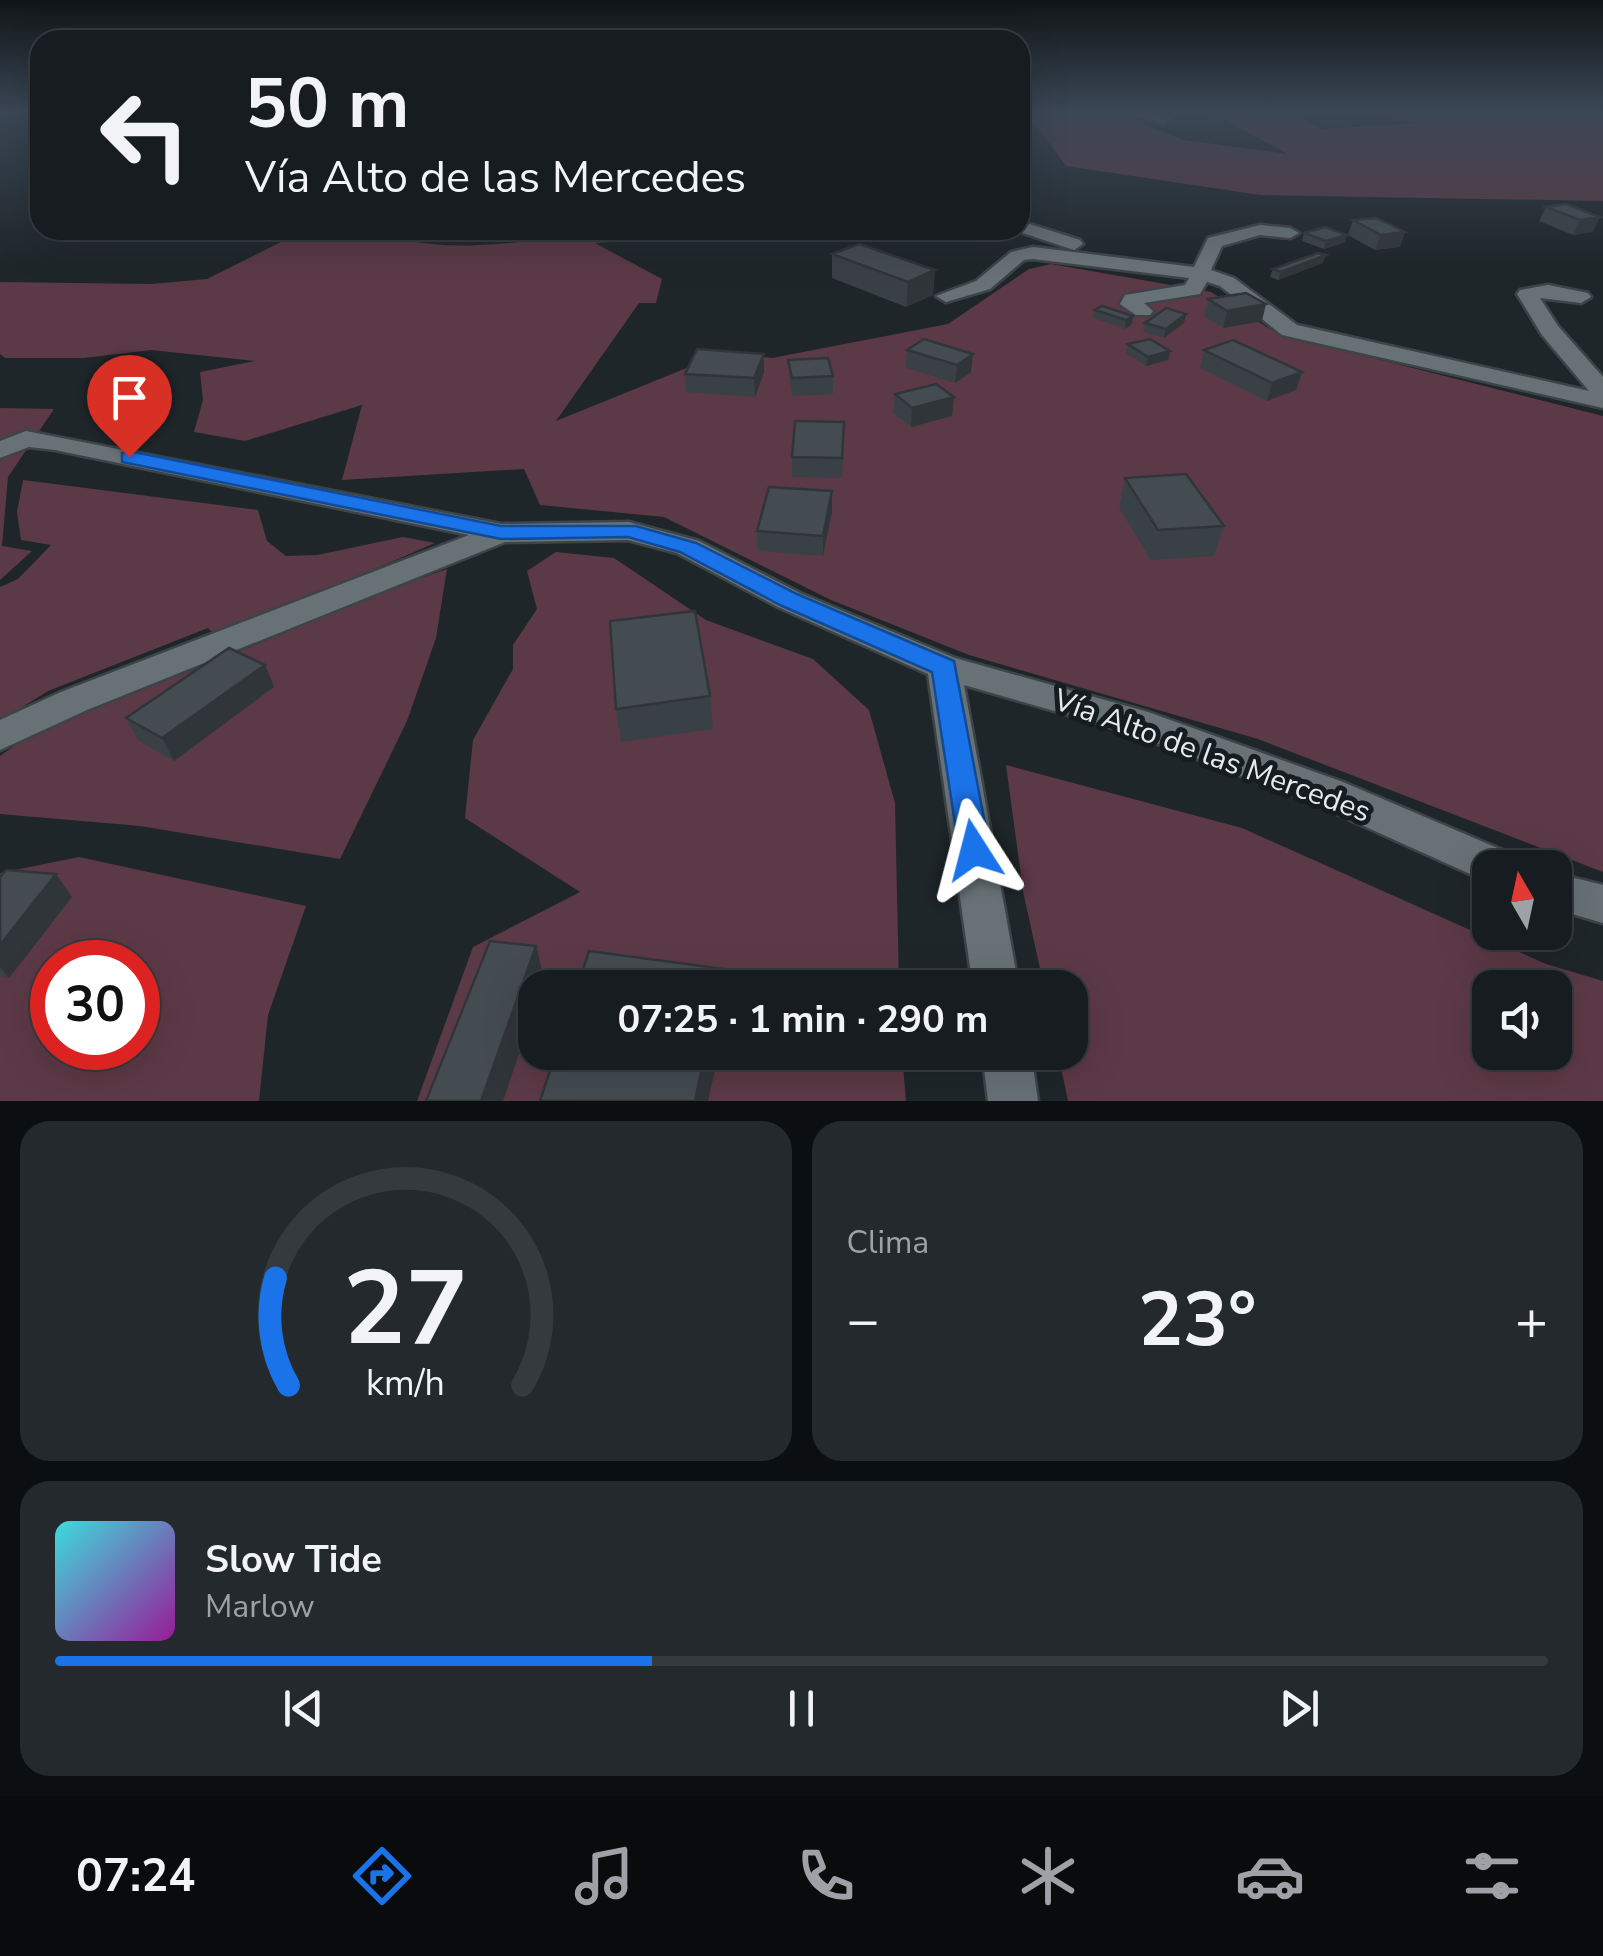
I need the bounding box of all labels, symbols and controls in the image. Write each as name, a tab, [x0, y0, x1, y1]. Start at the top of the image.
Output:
text: 50 m	[245, 56, 409, 152]
icon: left	[80, 70, 210, 200]
text: Vía Alto de las Mercedes	[245, 147, 746, 208]
pin	[87, 355, 172, 458]
icon: arrive	[102, 370, 157, 425]
street label: Vía Alto de las Mercedes	[1047, 679, 1376, 832]
position arrow	[922, 798, 1026, 902]
north arrow	[1472, 850, 1572, 950]
map controls	[1472, 850, 1572, 1070]
speed limit sign: 30	[30, 940, 160, 1070]
button: sound	[1472, 970, 1572, 1070]
text: 07:25 · 1 min · 290 m	[618, 994, 988, 1045]
text: Clima	[847, 1221, 929, 1264]
text: 27	[343, 1238, 468, 1380]
text: 23°	[1138, 1269, 1256, 1371]
text: −	[847, 1283, 880, 1358]
text: +	[1515, 1283, 1548, 1358]
text: km/h	[366, 1359, 445, 1408]
text: Slow Tide	[205, 1534, 382, 1585]
text: Marlow	[205, 1585, 315, 1628]
icon: previous	[276, 1681, 331, 1736]
icon: pause	[774, 1681, 829, 1736]
icon: next	[1272, 1681, 1327, 1736]
icon: directions	[347, 1841, 417, 1911]
icon: music	[569, 1841, 639, 1911]
icon: phone	[791, 1841, 861, 1911]
icon: climate	[1013, 1841, 1083, 1911]
icon: car	[1235, 1841, 1305, 1911]
icon: filters	[1457, 1841, 1527, 1911]
text: 07:24	[76, 1846, 195, 1907]

